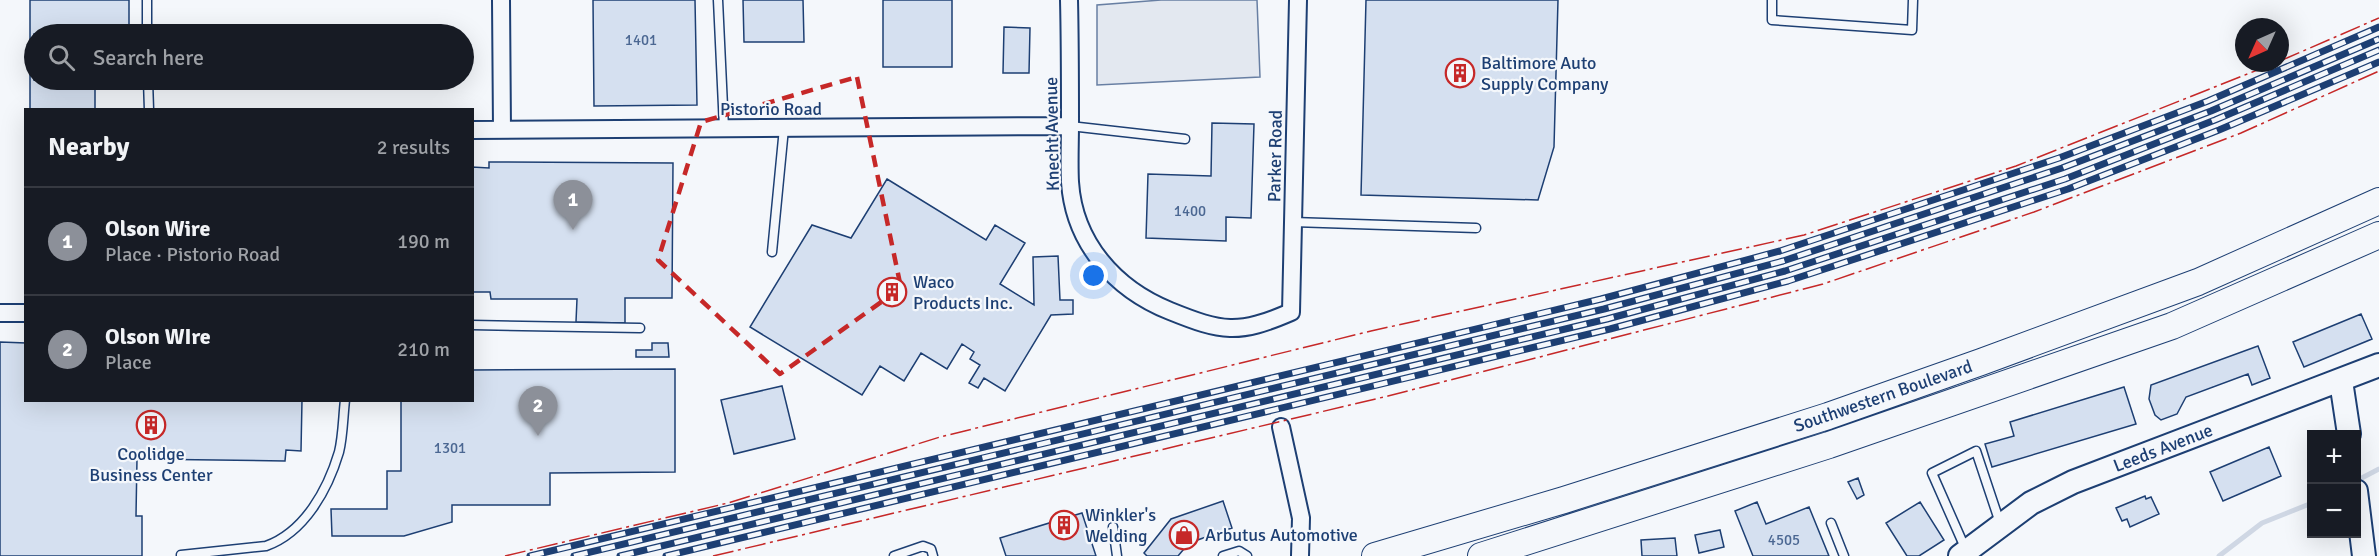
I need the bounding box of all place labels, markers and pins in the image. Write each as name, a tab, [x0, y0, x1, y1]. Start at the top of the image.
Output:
place label: Baltimore Auto Supply Company	[1481, 52, 1609, 95]
building icon: Baltimore Auto Supply Company	[1444, 57, 1476, 89]
pin: 1	[554, 180, 592, 230]
place label: Waco Products Inc.	[913, 271, 1013, 314]
building icon: Waco Products Inc.	[876, 276, 908, 308]
pin: 2	[518, 386, 558, 436]
building icon: Coolidge Business Center	[135, 409, 167, 441]
place label: Coolidge Business Center	[89, 443, 213, 486]
place label: Winkler's Welding	[1085, 504, 1156, 547]
building icon: Winkler's Welding	[1048, 509, 1080, 541]
shop icon: Arbutus Automotive	[1168, 519, 1200, 551]
place label: Arbutus Automotive	[1205, 524, 1358, 546]

